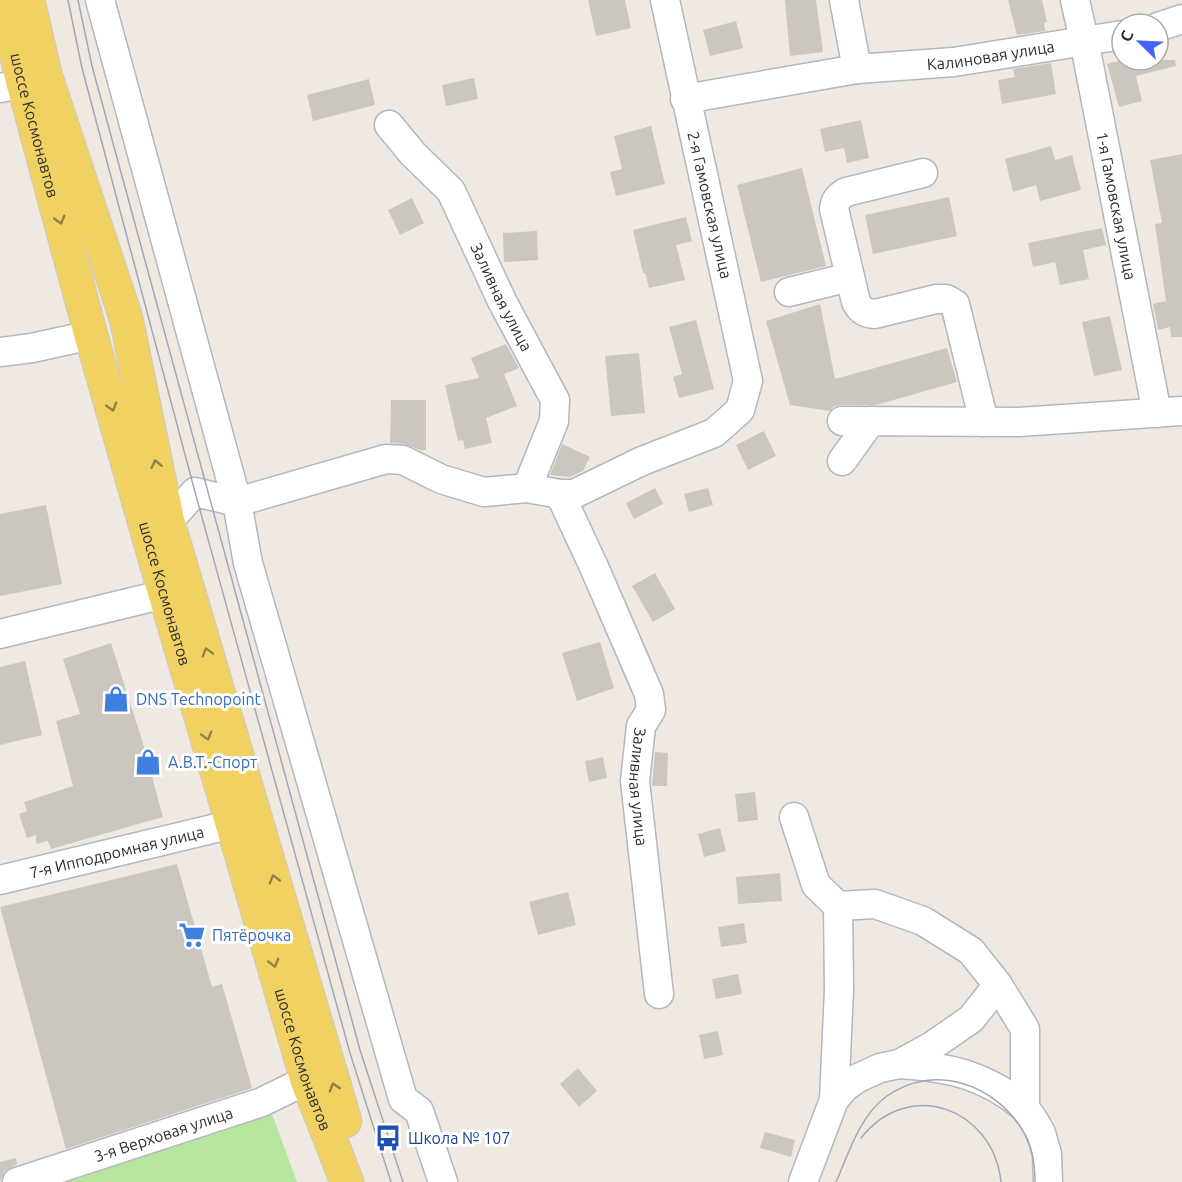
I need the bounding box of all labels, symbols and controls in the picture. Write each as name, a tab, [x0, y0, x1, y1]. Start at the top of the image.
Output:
north arrow	[1110, 12, 1170, 72]
text: С	[1116, 28, 1137, 44]
street label: Калиновая улица	[926, 37, 1056, 73]
street label: шоссе Космонавтов	[7, 51, 63, 200]
street label: 2-я Гамовская улица	[684, 130, 736, 280]
street label: 1-я Гамовская улица	[1093, 130, 1140, 282]
one-way arrow	[52, 214, 65, 224]
street label: Заливная улица	[467, 240, 536, 354]
one-way arrow	[105, 402, 117, 412]
one-way arrow	[150, 459, 163, 469]
street label: шоссе Космонавтов	[136, 519, 194, 668]
one-way arrow	[202, 647, 214, 658]
shop icon: DNS Technopoint	[101, 684, 131, 714]
place label: DNS Technopoint	[136, 690, 262, 708]
street label: Заливная улица	[626, 727, 651, 847]
one-way arrow	[200, 730, 212, 741]
shop icon: А.В.Т.-Спорт	[133, 747, 163, 777]
place label: А.В.Т.-Спорт	[168, 753, 257, 771]
street label: 7-я Ипподромная улица	[28, 822, 206, 882]
one-way arrow	[269, 874, 281, 885]
supermarket icon: Пятёрочка	[177, 920, 207, 950]
place label: Пятёрочка	[212, 926, 291, 944]
one-way arrow	[267, 957, 279, 968]
street label: шоссе Космонавтов	[272, 986, 335, 1133]
one-way arrow	[329, 1082, 341, 1093]
street label: 3-я Верховая улица	[92, 1103, 235, 1165]
bus stop icon: Школа № 107	[373, 1123, 403, 1153]
place label: Школа № 107	[408, 1129, 510, 1147]

